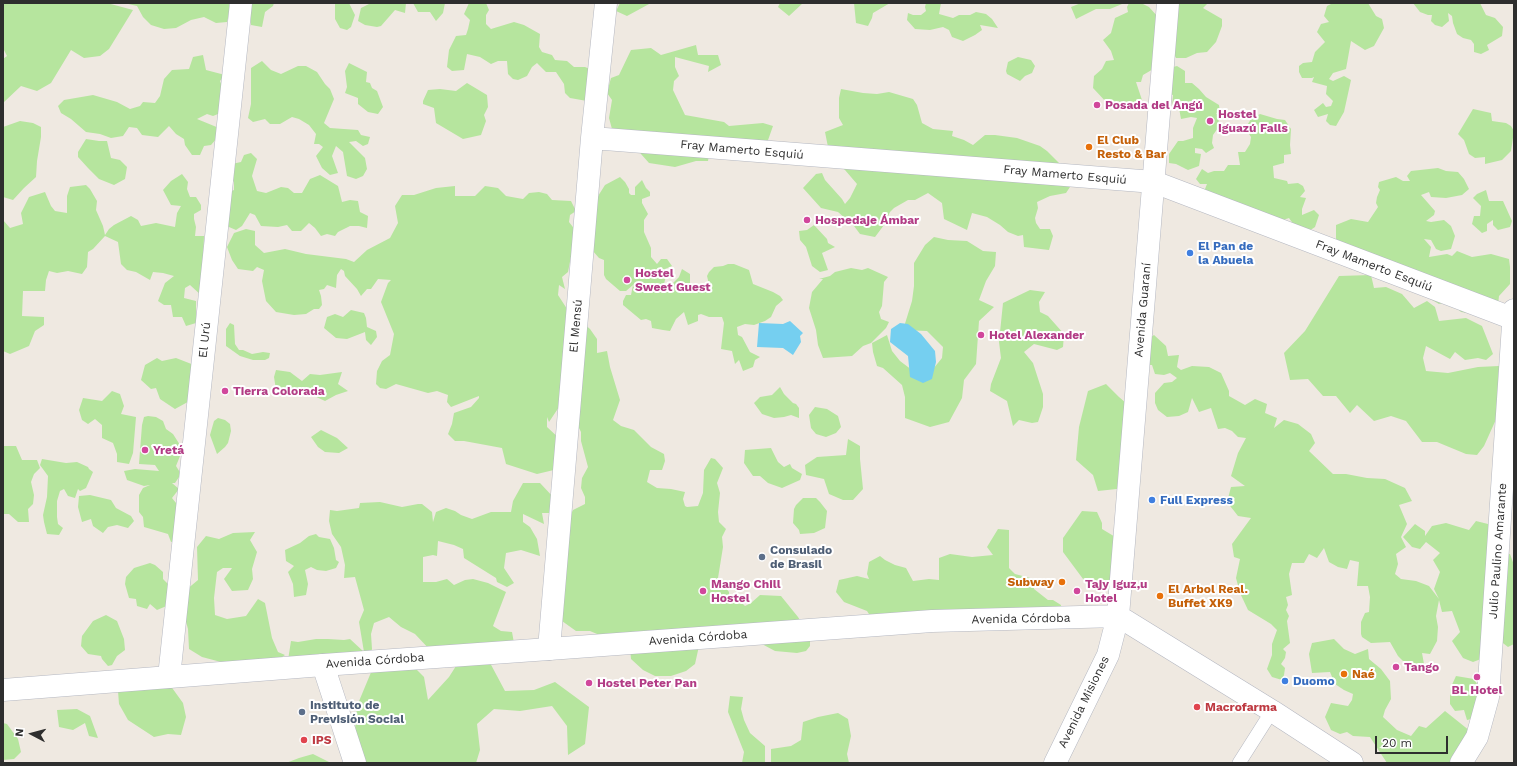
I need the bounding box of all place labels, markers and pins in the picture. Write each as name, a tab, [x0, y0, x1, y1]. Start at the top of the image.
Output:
place label: Posada del Angú	[1105, 98, 1203, 112]
marker: Posada del Angú	[1092, 100, 1102, 110]
place label: Hostel Iguazú Falls	[1218, 107, 1288, 135]
marker: Hostel Iguazú Falls	[1205, 116, 1215, 126]
place label: El Club Resto & Bar	[1097, 133, 1166, 161]
marker: El Club Resto & Bar	[1084, 142, 1094, 152]
place label: Hospedaje Ámbar	[815, 213, 919, 227]
marker: Hospedaje Ámbar	[802, 215, 812, 225]
place label: El Pan de la Abuela	[1198, 239, 1253, 267]
marker: El Pan de la Abuela	[1185, 248, 1195, 258]
place label: Hostel Sweet Guest	[635, 266, 711, 294]
marker: Hostel Sweet Guest	[622, 275, 632, 285]
place label: Hotel Alexander	[989, 328, 1084, 342]
marker: Hotel Alexander	[976, 330, 986, 340]
place label: Tierra Colorada	[233, 384, 325, 398]
marker: Tierra Colorada	[220, 386, 230, 396]
place label: Yretá	[153, 443, 184, 457]
marker: Yretá	[140, 445, 150, 455]
place label: Full Express	[1160, 493, 1233, 507]
marker: Full Express	[1147, 495, 1157, 505]
place label: Consulado de Brasil	[770, 543, 832, 571]
marker: Consulado de Brasil	[757, 552, 767, 562]
place label: Subway	[1007, 575, 1054, 589]
place label: Mango Chill Hostel	[711, 577, 781, 605]
marker: Subway	[1057, 577, 1067, 587]
place label: Tajy Iguz,u Hotel	[1085, 577, 1147, 605]
place label: El Arbol Real. Buffet XK9	[1168, 582, 1248, 610]
marker: Mango Chill Hostel	[698, 586, 708, 596]
marker: Tajy Iguz,u Hotel	[1072, 586, 1082, 596]
marker: El Arbol Real. Buffet XK9	[1155, 591, 1165, 601]
place label: Tango	[1404, 660, 1439, 674]
marker: Tango	[1391, 662, 1401, 672]
place label: Naé	[1352, 667, 1375, 681]
marker: Naé	[1339, 669, 1349, 679]
marker: BL Hotel	[1472, 672, 1482, 682]
place label: Duomo	[1293, 674, 1335, 688]
place label: Hostel Peter Pan	[597, 676, 697, 690]
marker: Duomo	[1280, 676, 1290, 686]
marker: Hostel Peter Pan	[584, 678, 594, 688]
place label: BL Hotel	[1452, 683, 1502, 697]
place label: Instituto de Previsión Social	[310, 698, 404, 726]
place label: Macrofarma	[1205, 700, 1277, 714]
marker: Macrofarma	[1192, 702, 1202, 712]
marker: Instituto de Previsión Social	[297, 707, 307, 717]
place label: IPS	[312, 733, 332, 747]
marker: IPS	[299, 735, 309, 745]

